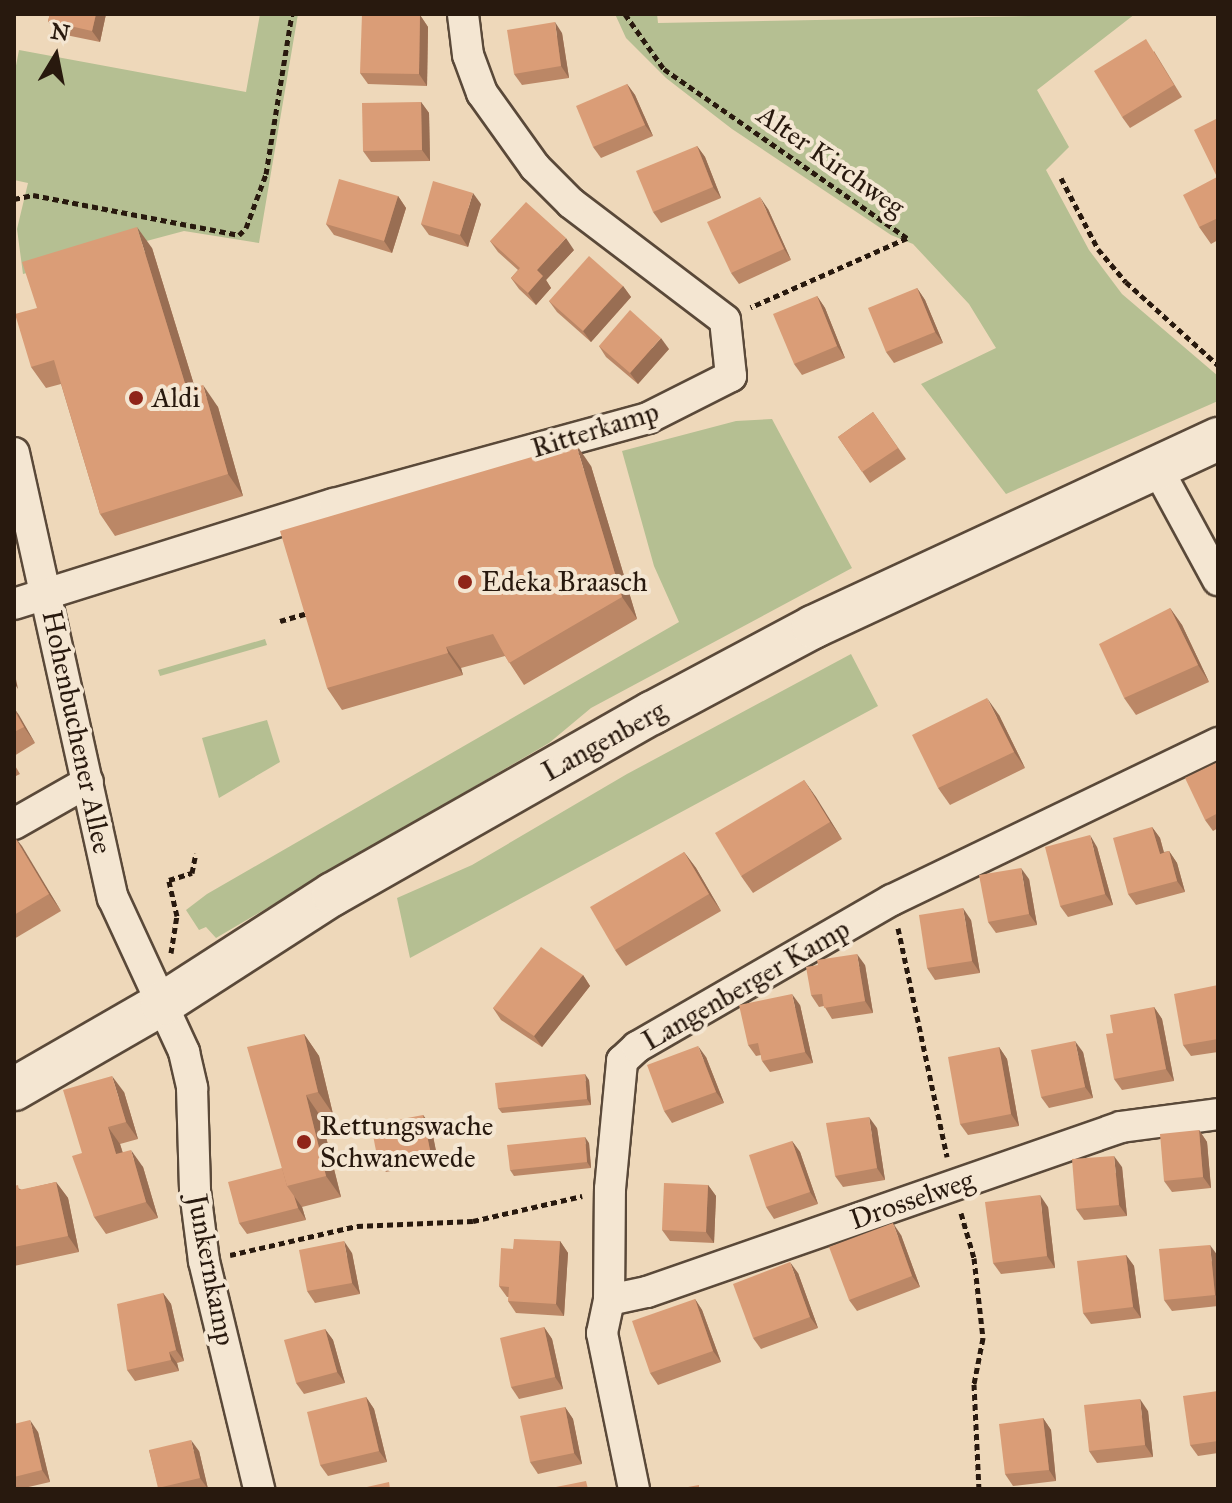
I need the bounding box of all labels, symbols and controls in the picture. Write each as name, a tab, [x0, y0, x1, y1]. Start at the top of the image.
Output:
north arrow	[16, 16, 96, 96]
text: N	[49, 17, 72, 47]
street label: Alter Kirchweg	[751, 98, 911, 224]
place label: Aldi	[152, 381, 200, 415]
marker: Aldi	[127, 389, 145, 407]
street label: Ritterkamp	[527, 395, 663, 465]
place label: Edeka Braasch	[481, 565, 648, 599]
marker: Edeka Braasch	[456, 573, 474, 591]
street label: Hohenbuchener Allee	[35, 607, 119, 857]
street label: Langenberg	[536, 693, 672, 789]
street label: Langenberger Kamp	[636, 912, 856, 1058]
place label: Rettungswache Schwanewede	[320, 1109, 493, 1175]
marker: Rettungswache Schwanewede	[295, 1133, 313, 1151]
street label: Drosselweg	[846, 1163, 978, 1237]
street label: Junkernkamp	[180, 1192, 242, 1348]

